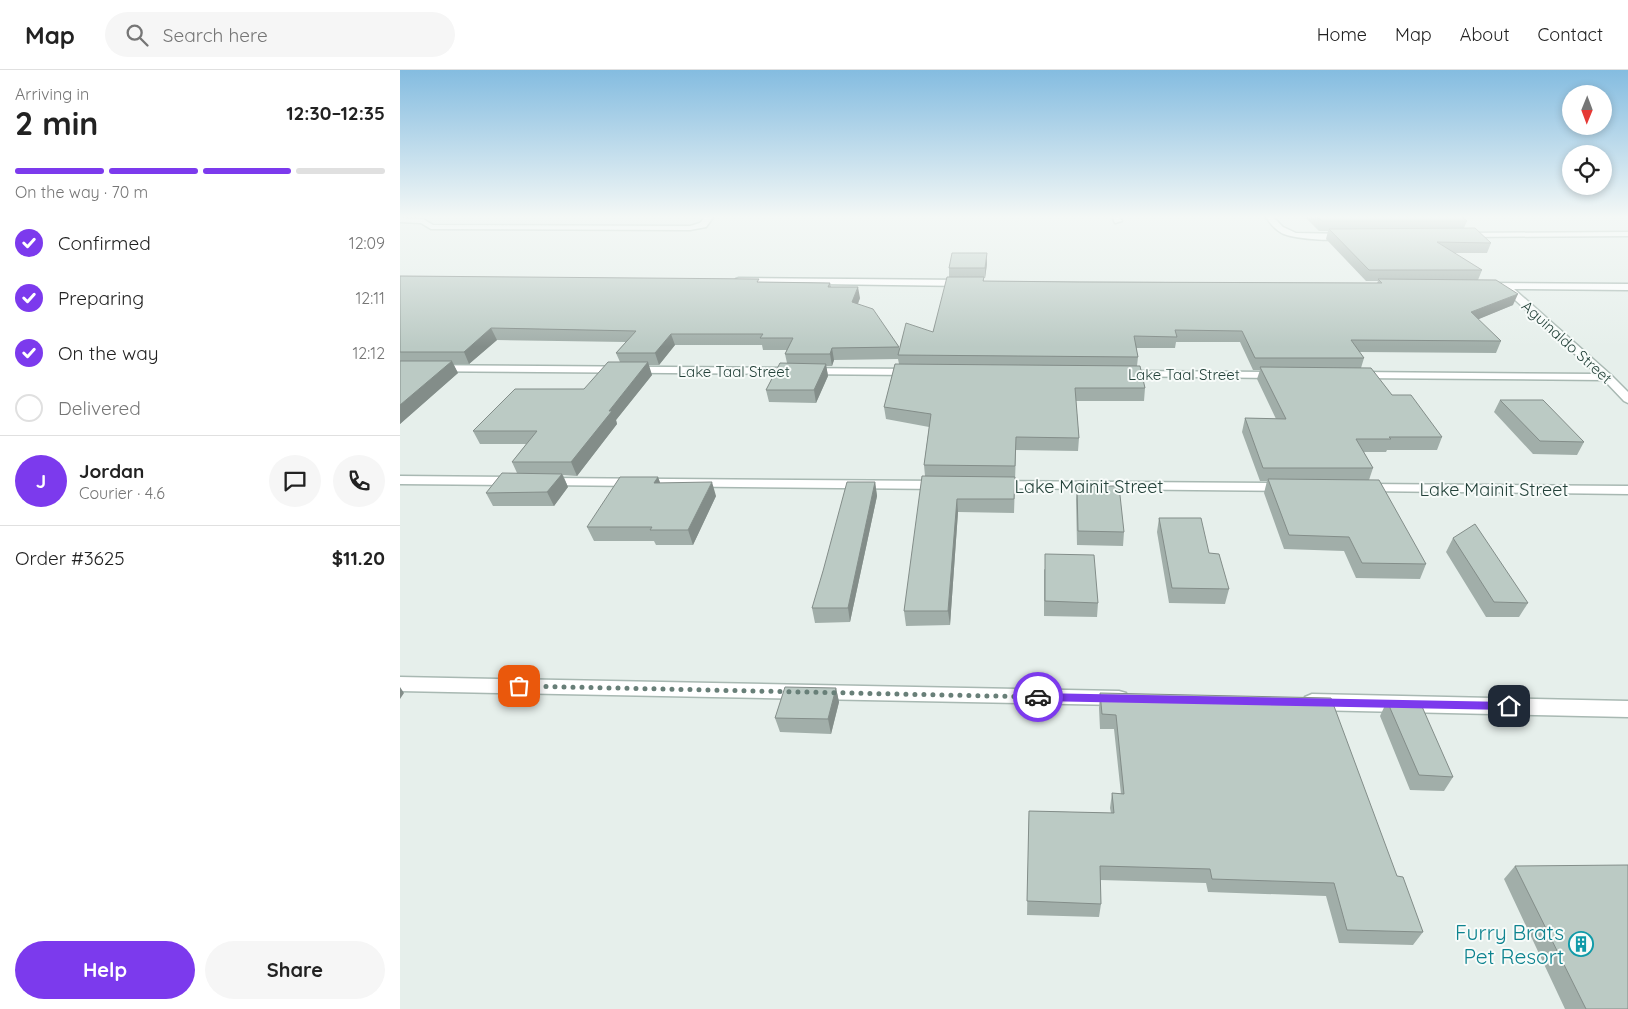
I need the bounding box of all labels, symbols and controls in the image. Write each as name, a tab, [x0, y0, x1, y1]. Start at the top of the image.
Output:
search box	[105, 12, 455, 57]
text: Map	[25, 20, 75, 50]
icon: search	[123, 21, 151, 49]
text: Search here	[163, 23, 268, 47]
text: Home	[1317, 23, 1367, 46]
text: Map	[1395, 23, 1432, 46]
text: About	[1460, 23, 1510, 46]
text: Contact	[1538, 23, 1603, 46]
text: Arriving in	[15, 84, 89, 104]
north arrow	[1562, 85, 1612, 135]
map controls	[1562, 85, 1612, 195]
text: 12:30–12:35	[286, 101, 385, 125]
text: 2 min	[15, 103, 98, 143]
button: locate	[1562, 145, 1612, 195]
text: On the way · 70 m	[15, 182, 148, 202]
icon: check	[15, 229, 43, 257]
text: Confirmed	[58, 231, 151, 255]
text: 12:09	[349, 233, 385, 253]
icon: check	[15, 284, 43, 312]
text: Preparing	[58, 286, 144, 310]
text: 12:11	[355, 288, 385, 308]
street label: Aguinaldo Street	[1518, 296, 1616, 388]
icon: check	[15, 339, 43, 367]
text: On the way	[58, 341, 159, 365]
text: 12:12	[352, 343, 385, 363]
street label: Lake Taal Street	[678, 362, 790, 381]
street label: Lake Taal Street	[1128, 365, 1240, 384]
text: Delivered	[58, 396, 141, 420]
button: chat	[269, 455, 321, 507]
button: phone	[333, 455, 385, 507]
text: Jordan	[79, 459, 144, 483]
text: J	[36, 469, 46, 493]
street label: Lake Mainit Street	[1015, 475, 1163, 498]
street label: Lake Mainit Street	[1420, 478, 1568, 501]
text: Courier · 4.6	[79, 483, 165, 503]
text: Order #3625	[15, 546, 125, 570]
text: $11.20	[332, 546, 385, 570]
pin	[498, 665, 540, 707]
icon: bag	[505, 672, 533, 700]
courier	[1013, 672, 1063, 722]
icon: car	[1024, 683, 1052, 711]
pin	[1488, 685, 1530, 727]
icon: home	[1495, 692, 1523, 720]
place label: Furry Brats Pet Resort	[1455, 919, 1564, 969]
building icon: Furry Brats Pet Resort	[1568, 931, 1594, 957]
button: Help	[15, 941, 195, 999]
button: Share	[205, 941, 385, 999]

